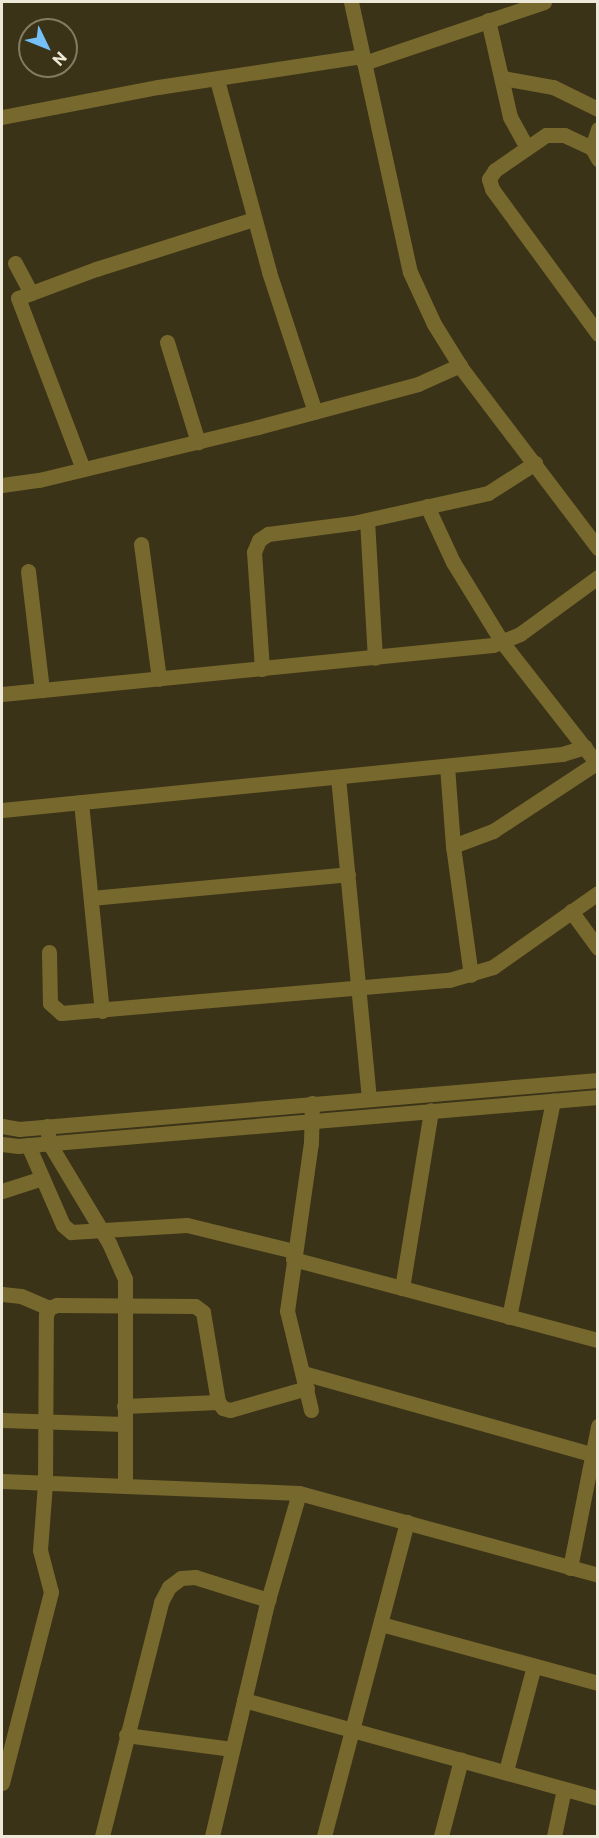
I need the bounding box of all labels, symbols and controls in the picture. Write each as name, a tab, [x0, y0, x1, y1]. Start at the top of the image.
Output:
north arrow	[18, 18, 78, 78]
text: N	[49, 48, 71, 70]

